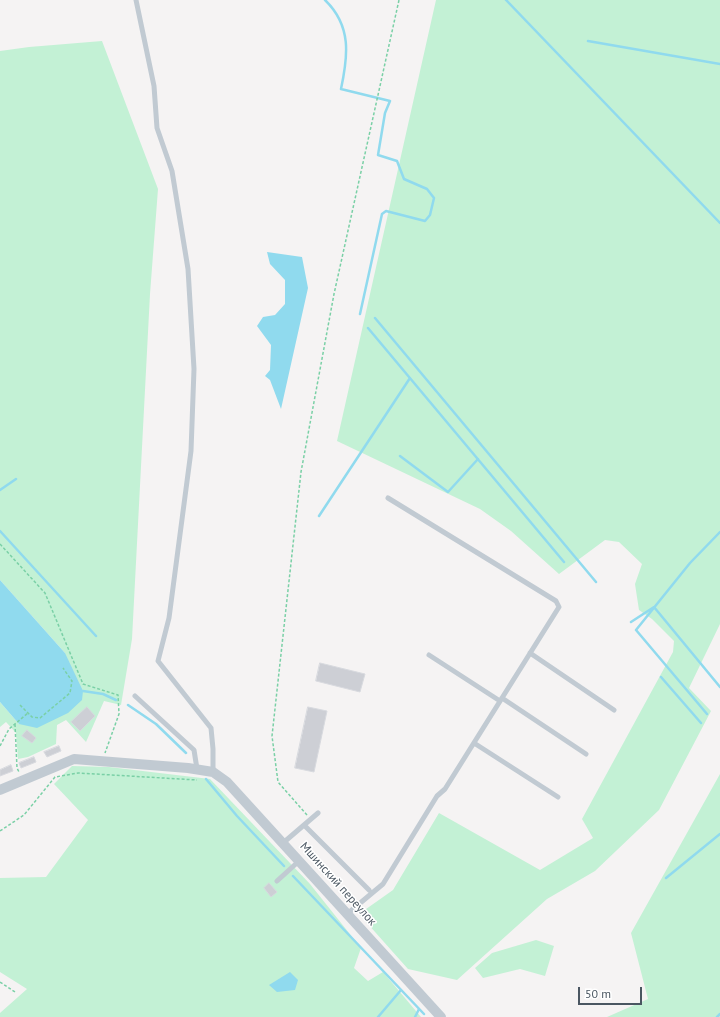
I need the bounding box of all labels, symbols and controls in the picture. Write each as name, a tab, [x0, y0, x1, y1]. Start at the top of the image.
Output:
street label: Мшинский переулок	[297, 839, 379, 929]
scale bar	[580, 979, 644, 1005]
text: 50 m	[585, 986, 611, 1001]

